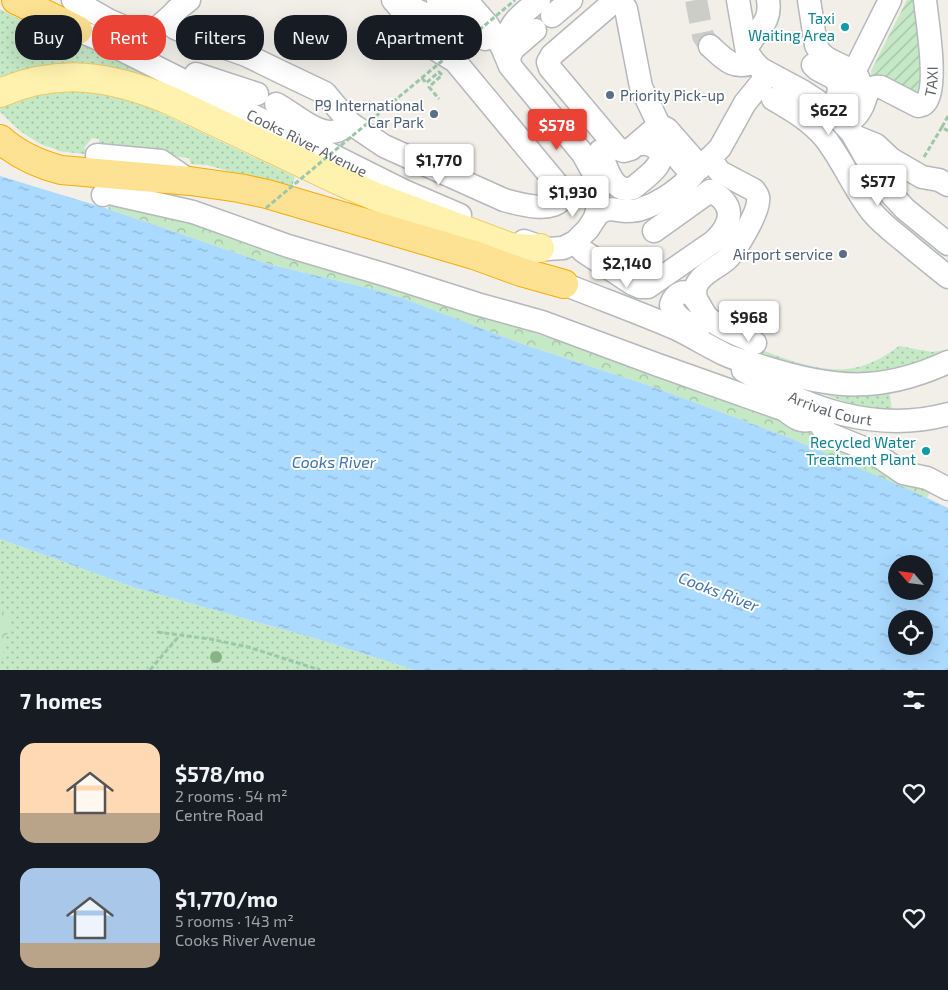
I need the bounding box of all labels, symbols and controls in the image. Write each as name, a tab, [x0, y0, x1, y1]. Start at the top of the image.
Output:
place label: Taxi Waiting Area	[748, 9, 835, 44]
chip: Buy	[15, 15, 82, 60]
chip: Rent	[92, 15, 166, 60]
chip: Filters	[176, 15, 264, 60]
chip: New	[274, 15, 347, 60]
chip: Apartment	[357, 15, 482, 60]
marker: Taxi Waiting Area	[839, 21, 851, 33]
street label: TAXI	[920, 66, 941, 99]
place label: Priority Pick-up	[620, 86, 725, 104]
marker: Priority Pick-up	[604, 89, 616, 101]
pin: $622	[799, 94, 859, 136]
place label: P9 International Car Park	[314, 96, 425, 131]
text: $622	[810, 100, 848, 119]
street label: Cooks River Avenue	[244, 105, 370, 180]
marker: P9 International Car Park	[428, 108, 440, 120]
pin: $578	[527, 108, 587, 151]
text: $578	[539, 115, 575, 134]
pin: $1,770	[398, 144, 480, 186]
text: $1,770	[416, 150, 462, 169]
pin: $577	[848, 164, 908, 207]
text: $577	[860, 171, 896, 190]
pin: $1,930	[532, 176, 614, 218]
text: $1,930	[549, 182, 597, 201]
place label: Airport service	[733, 245, 833, 263]
pin: $2,140	[586, 246, 668, 289]
marker: Airport service	[837, 248, 849, 260]
text: $2,140	[603, 253, 651, 272]
pin: $968	[719, 300, 779, 343]
text: $968	[730, 307, 768, 326]
street label: Arrival Court	[786, 387, 873, 428]
place label: Recycled Water Treatment Plant	[806, 433, 916, 468]
marker: Recycled Water Treatment Plant	[920, 445, 932, 457]
water label: Cooks River	[292, 452, 377, 471]
north arrow	[888, 555, 932, 600]
map controls	[888, 555, 933, 655]
water label: Cooks River	[676, 567, 762, 615]
button: locate	[888, 610, 933, 655]
icon: filters	[900, 686, 928, 714]
text: 7 homes	[20, 688, 102, 713]
text: $578/mo	[175, 761, 265, 786]
icon: home	[60, 763, 120, 823]
icon: heart	[900, 779, 928, 807]
text: 2 rooms · 54 m²	[175, 786, 288, 805]
text: Centre Road	[175, 805, 263, 824]
text: $1,770/mo	[175, 886, 278, 911]
icon: home	[60, 888, 120, 948]
icon: heart	[900, 904, 928, 932]
text: 5 rooms · 143 m²	[175, 911, 294, 930]
text: Cooks River Avenue	[175, 930, 316, 949]

